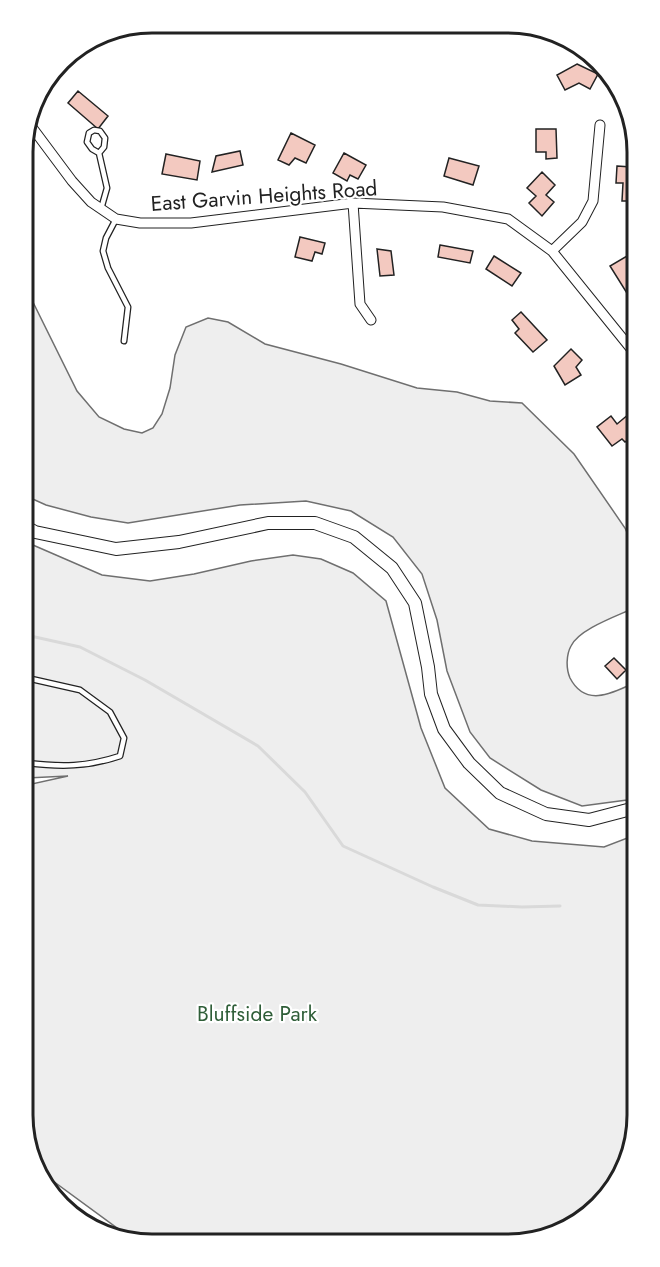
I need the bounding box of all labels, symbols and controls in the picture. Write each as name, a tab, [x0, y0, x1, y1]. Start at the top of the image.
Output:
street label: East Garvin Heights Road	[150, 173, 378, 219]
park label: Bluffside Park	[197, 999, 318, 1029]

